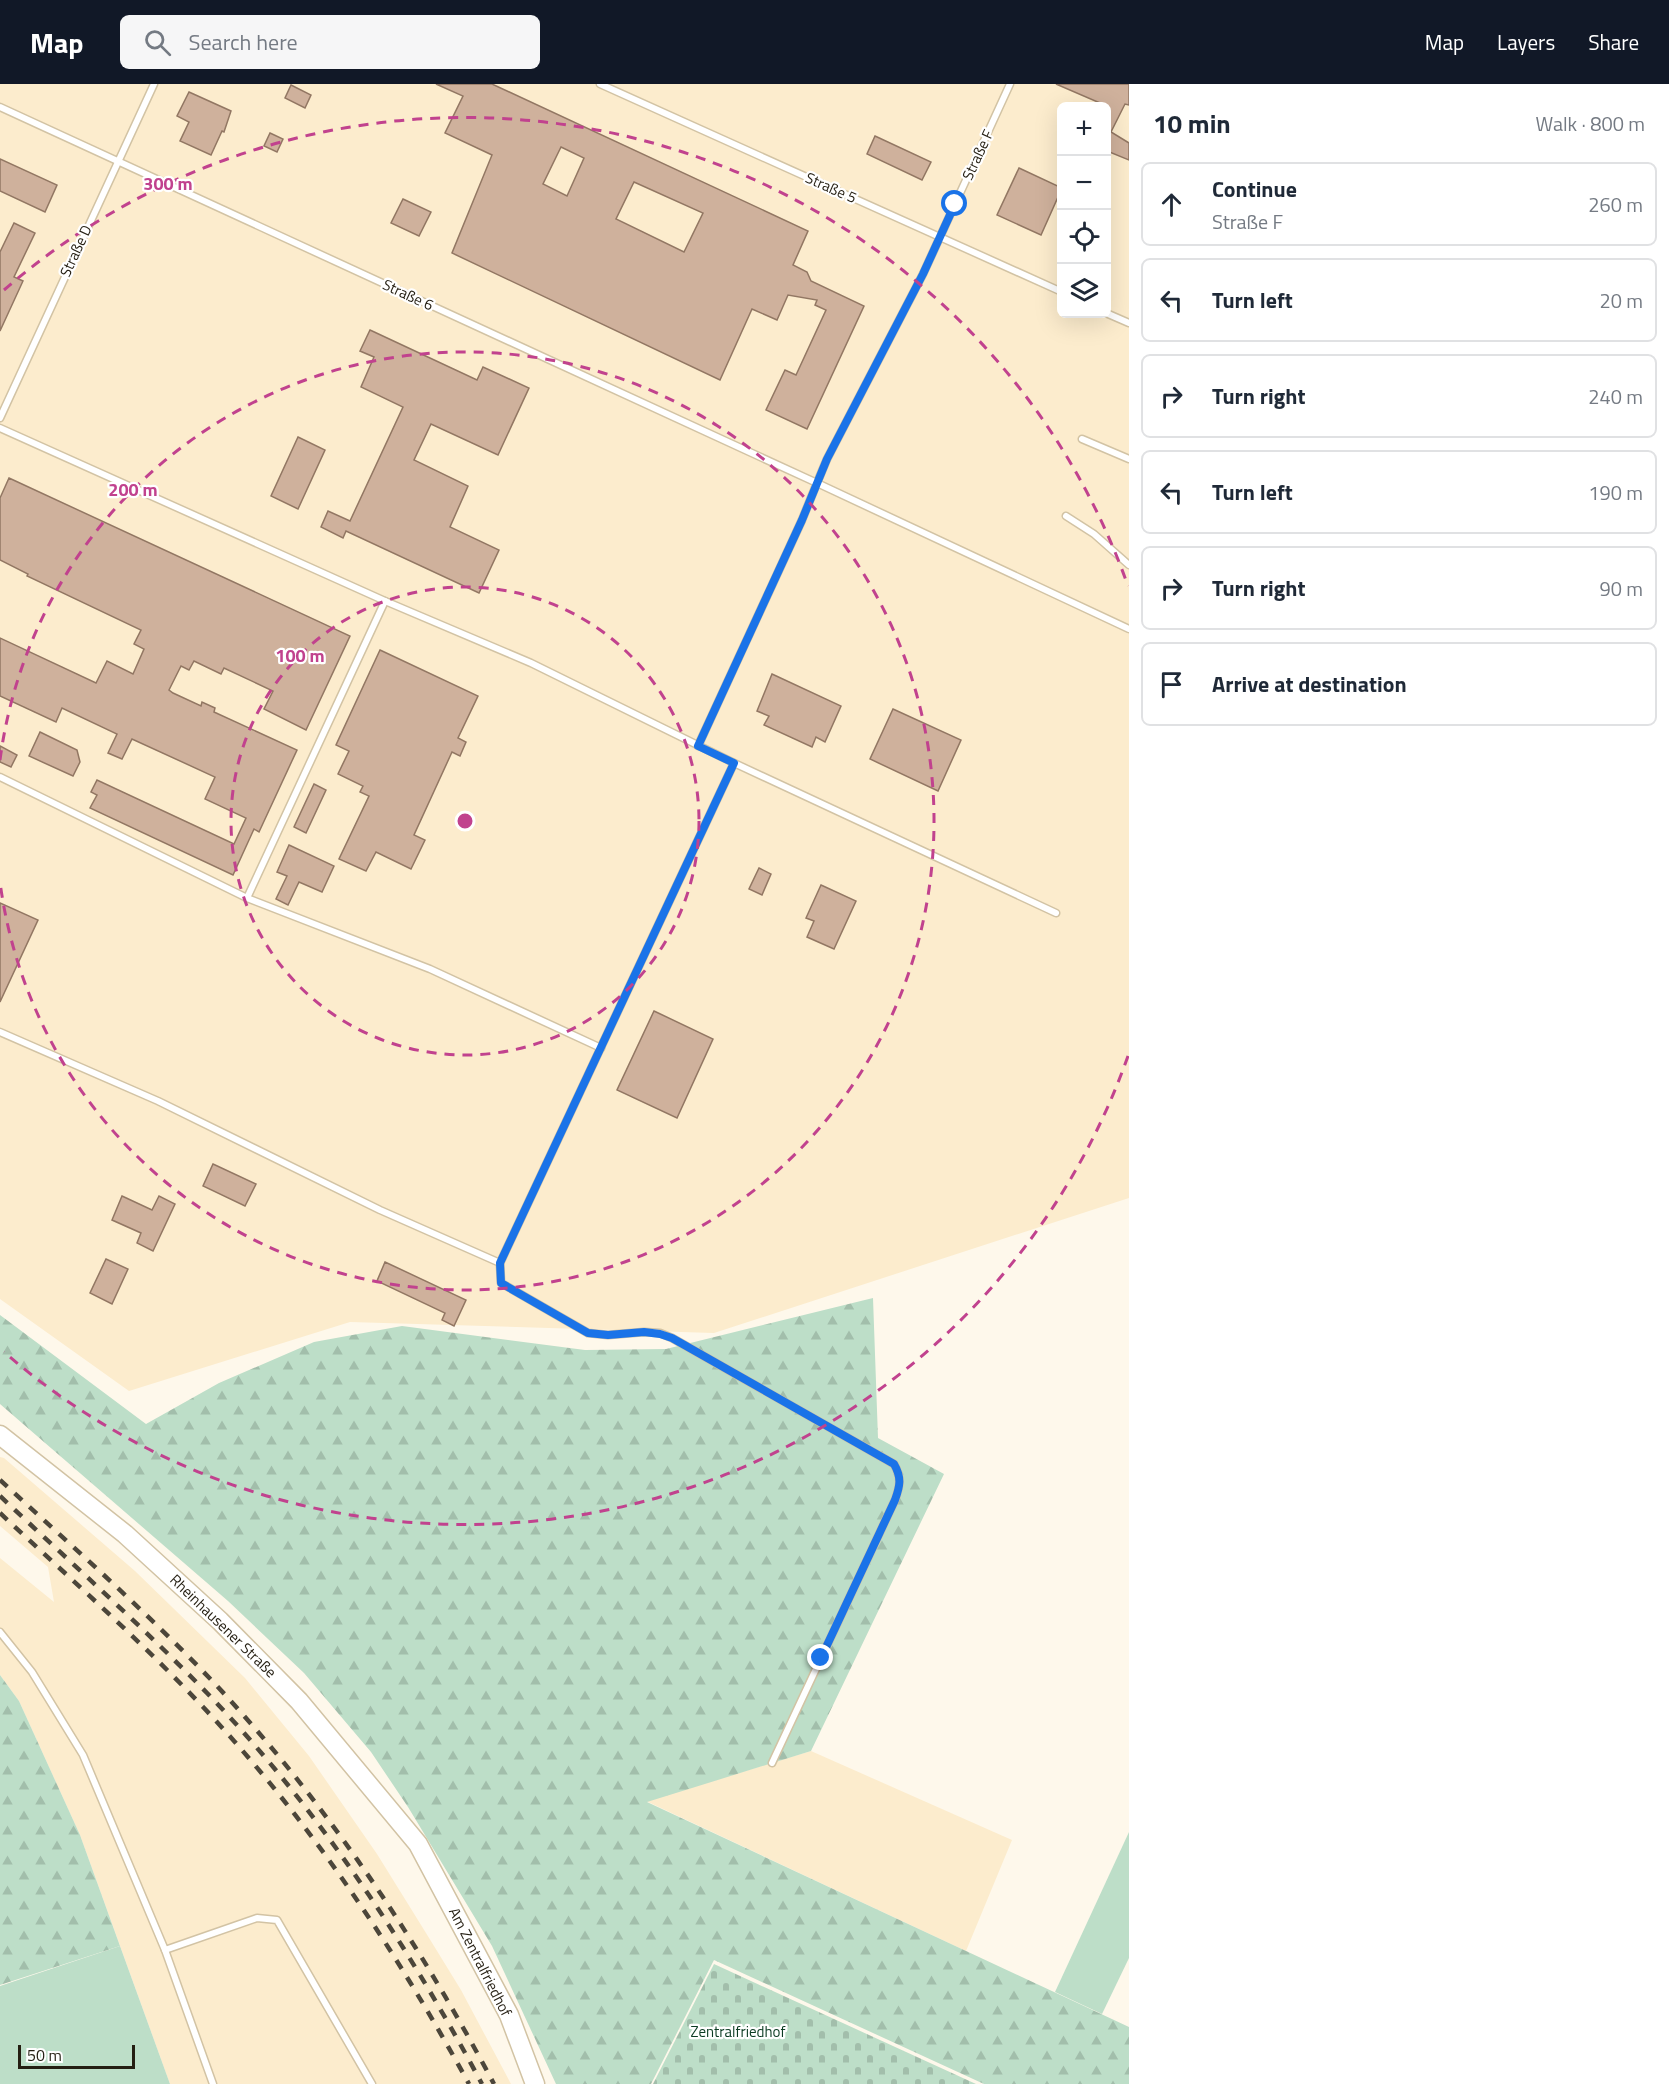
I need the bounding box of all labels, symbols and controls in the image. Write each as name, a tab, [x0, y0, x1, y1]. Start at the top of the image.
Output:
search box	[120, 15, 540, 69]
text: Map	[30, 21, 84, 64]
text: Search here	[189, 25, 298, 59]
icon: search	[141, 26, 174, 59]
text: Map	[1425, 26, 1464, 58]
text: Layers	[1497, 26, 1555, 58]
text: Share	[1588, 26, 1639, 58]
map controls	[1057, 102, 1111, 318]
button: +	[1057, 102, 1111, 156]
text: 10 min	[1153, 104, 1231, 143]
text: Walk · 800 m	[1536, 108, 1645, 139]
street label: Straße F	[956, 126, 999, 184]
button: −	[1057, 156, 1111, 210]
street label: Straße 5	[802, 166, 860, 209]
text: 300 m	[143, 170, 193, 197]
text: Continue	[1212, 172, 1297, 206]
icon: ahead	[1155, 188, 1188, 221]
text: 260 m	[1588, 189, 1643, 220]
route start	[941, 190, 967, 216]
text: Straße F	[1212, 206, 1283, 237]
button: locate	[1057, 210, 1111, 264]
street label: Straße D	[53, 221, 98, 281]
button: layers	[1057, 264, 1111, 318]
street label: Straße 6	[379, 273, 437, 316]
text: Turn left	[1212, 283, 1293, 317]
icon: left	[1155, 284, 1188, 317]
text: 20 m	[1599, 285, 1643, 316]
text: Turn right	[1212, 379, 1306, 413]
icon: right	[1155, 380, 1188, 413]
text: 240 m	[1588, 381, 1643, 412]
text: Turn left	[1212, 475, 1293, 509]
text: 200 m	[108, 476, 158, 503]
icon: left	[1155, 476, 1188, 509]
text: 190 m	[1588, 477, 1643, 508]
text: Turn right	[1212, 571, 1306, 605]
icon: right	[1155, 572, 1188, 605]
text: 90 m	[1599, 573, 1643, 604]
text: 100 m	[275, 642, 325, 669]
text: Arrive at destination	[1212, 667, 1407, 701]
icon: arrive	[1155, 668, 1188, 701]
centre of rings	[455, 811, 475, 831]
street label: Rheinhausener Straße	[165, 1569, 282, 1683]
route end	[807, 1644, 833, 1670]
street label: Am Zentralfriedhof	[443, 1903, 518, 2020]
park label: Zentralfriedhof	[691, 2020, 785, 2043]
scale bar	[18, 2042, 135, 2070]
text: 50 m	[27, 2043, 62, 2067]

